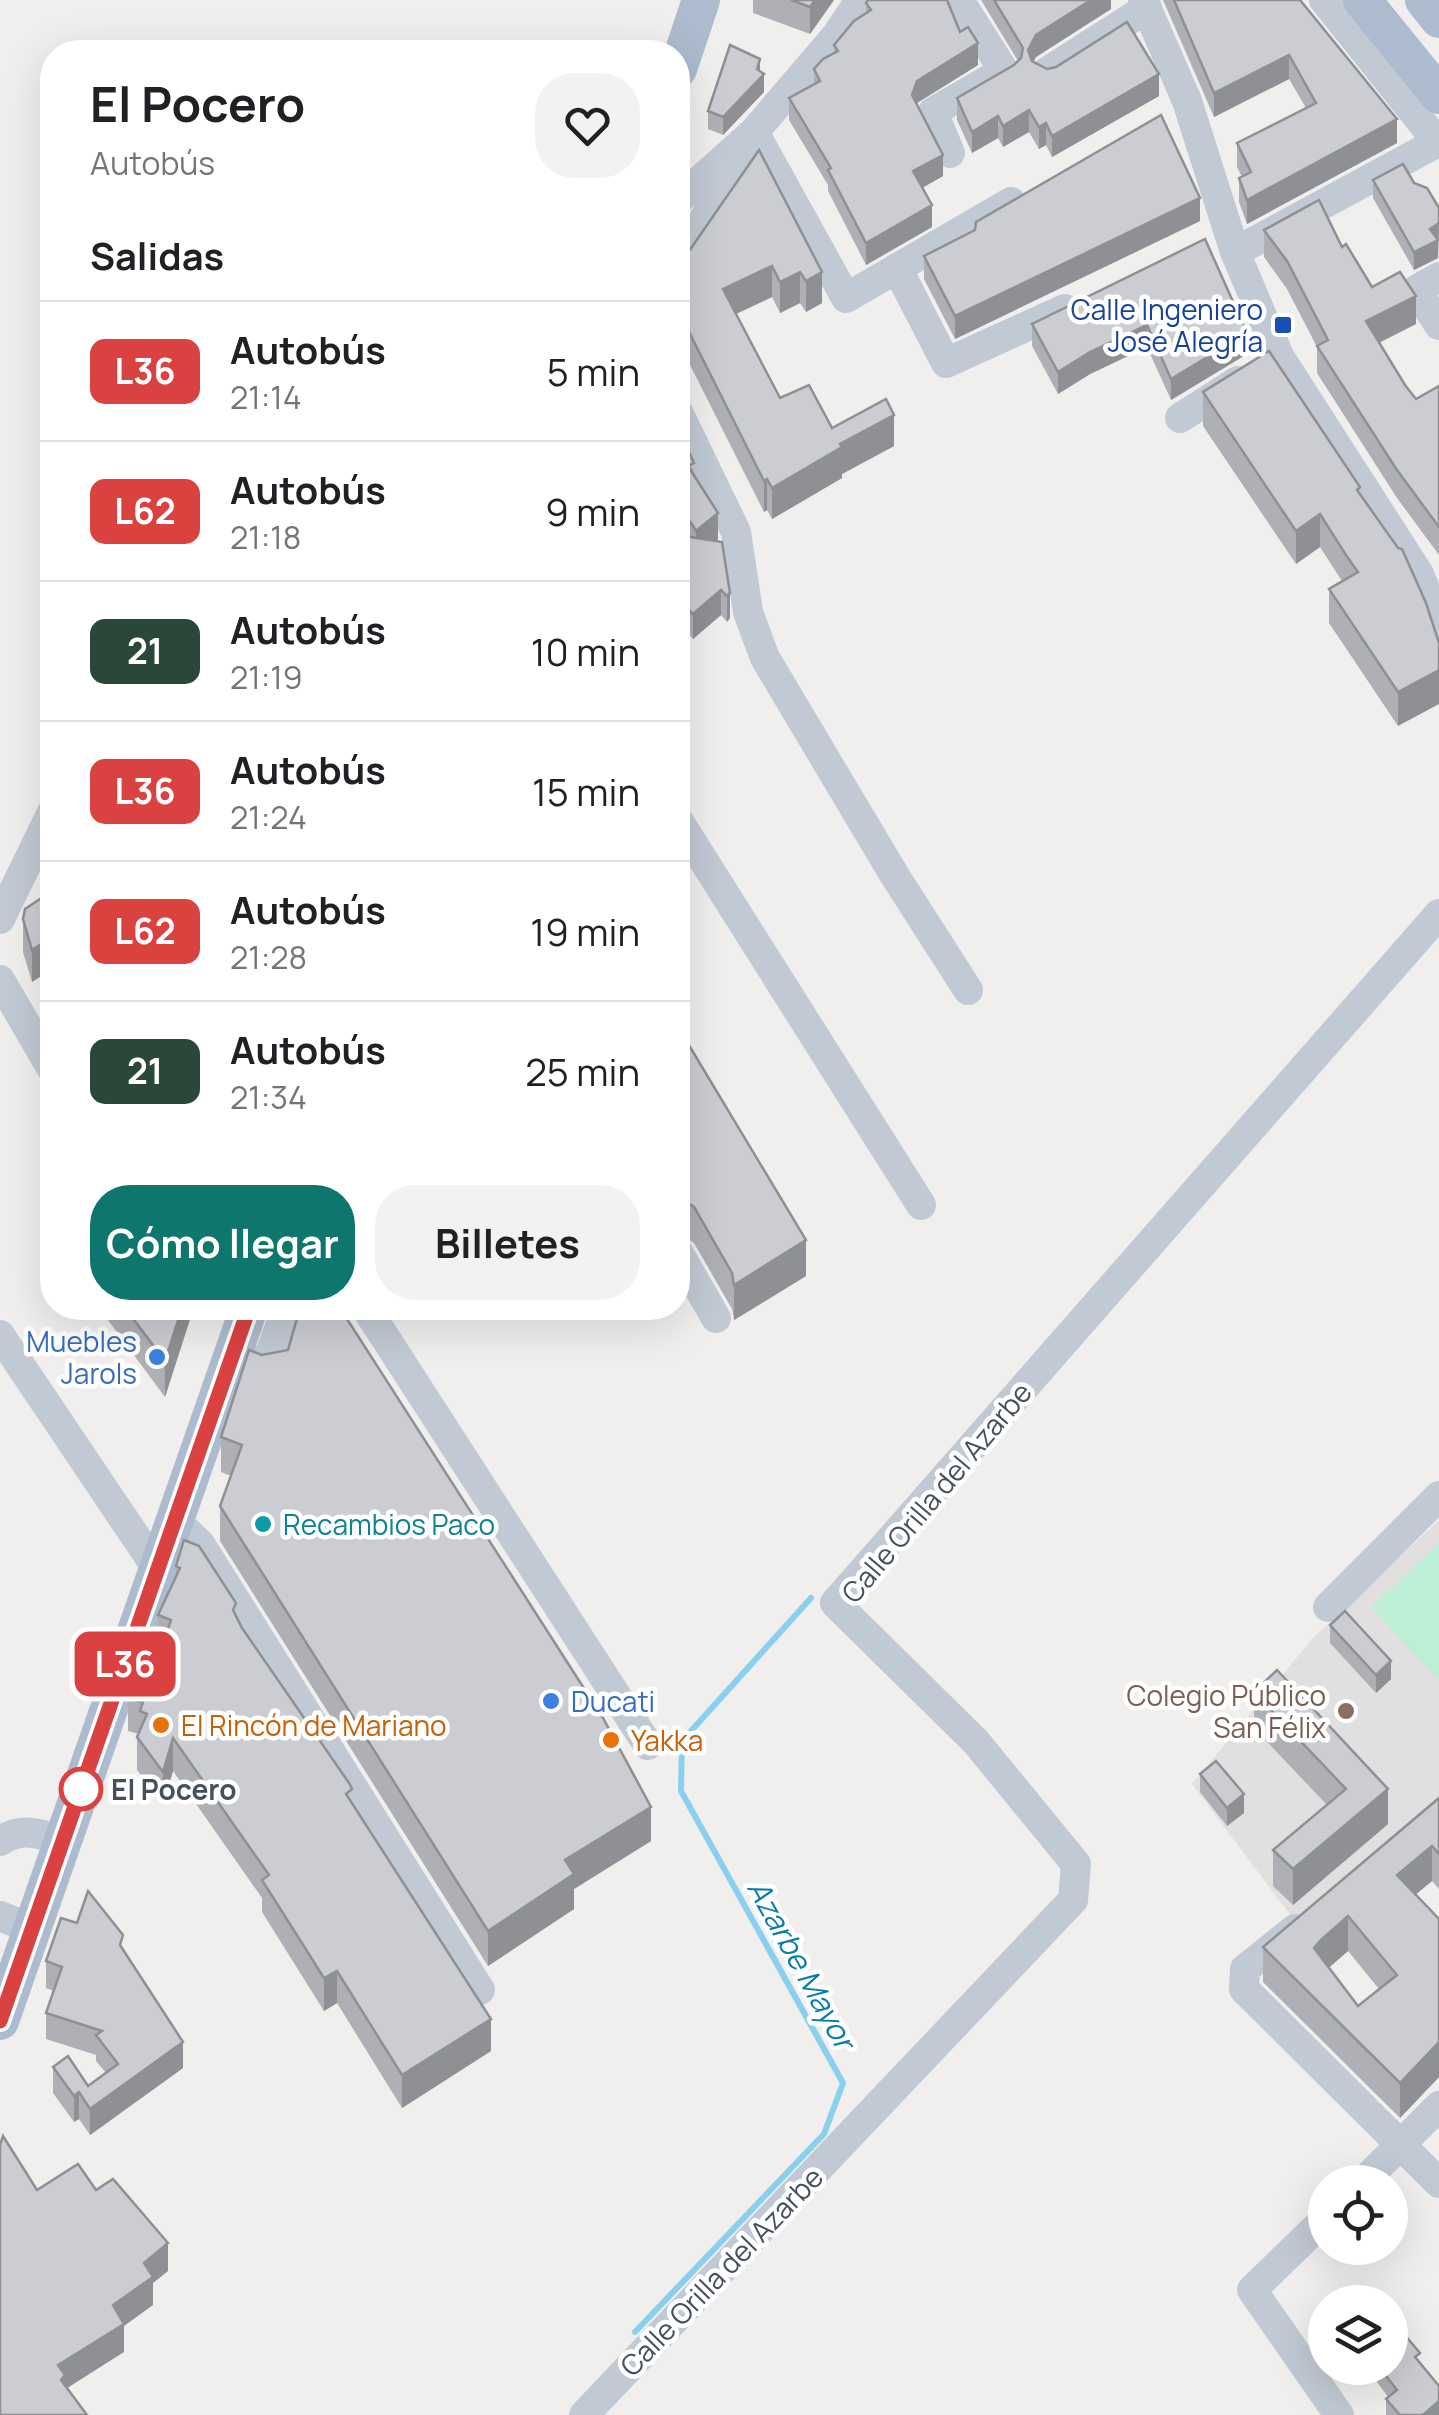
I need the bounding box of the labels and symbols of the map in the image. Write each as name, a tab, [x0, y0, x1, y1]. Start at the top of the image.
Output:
place label: Calle Ingeniero José Alegría	[1071, 290, 1263, 360]
marker: Calle Ingeniero José Alegría	[1272, 314, 1294, 336]
place label: Muebles Jarols	[26, 1322, 137, 1392]
marker: Muebles Jarols	[146, 1346, 168, 1368]
street label: Calle Orilla del Azarbe	[832, 1374, 1040, 1610]
place label: Recambios Paco	[283, 1505, 495, 1543]
marker: Recambios Paco	[252, 1513, 274, 1535]
line badge: L36	[68, 1632, 182, 1696]
place label: Colegio Público San Félix	[1126, 1676, 1326, 1746]
place label: Ducati	[571, 1682, 655, 1720]
marker: Ducati	[540, 1690, 562, 1712]
marker: Colegio Público San Félix	[1335, 1700, 1357, 1722]
place label: El Rincón de Mariano	[181, 1706, 447, 1744]
marker: El Rincón de Mariano	[150, 1714, 172, 1736]
place label: Yakka	[631, 1721, 703, 1759]
marker: Yakka	[600, 1729, 622, 1751]
marker: El Pocero	[60, 1768, 102, 1810]
place label: El Pocero	[111, 1770, 237, 1808]
water label: Azarbe Mayor	[739, 1872, 867, 2060]
street label: Calle Orilla del Azarbe	[611, 2158, 831, 2384]

